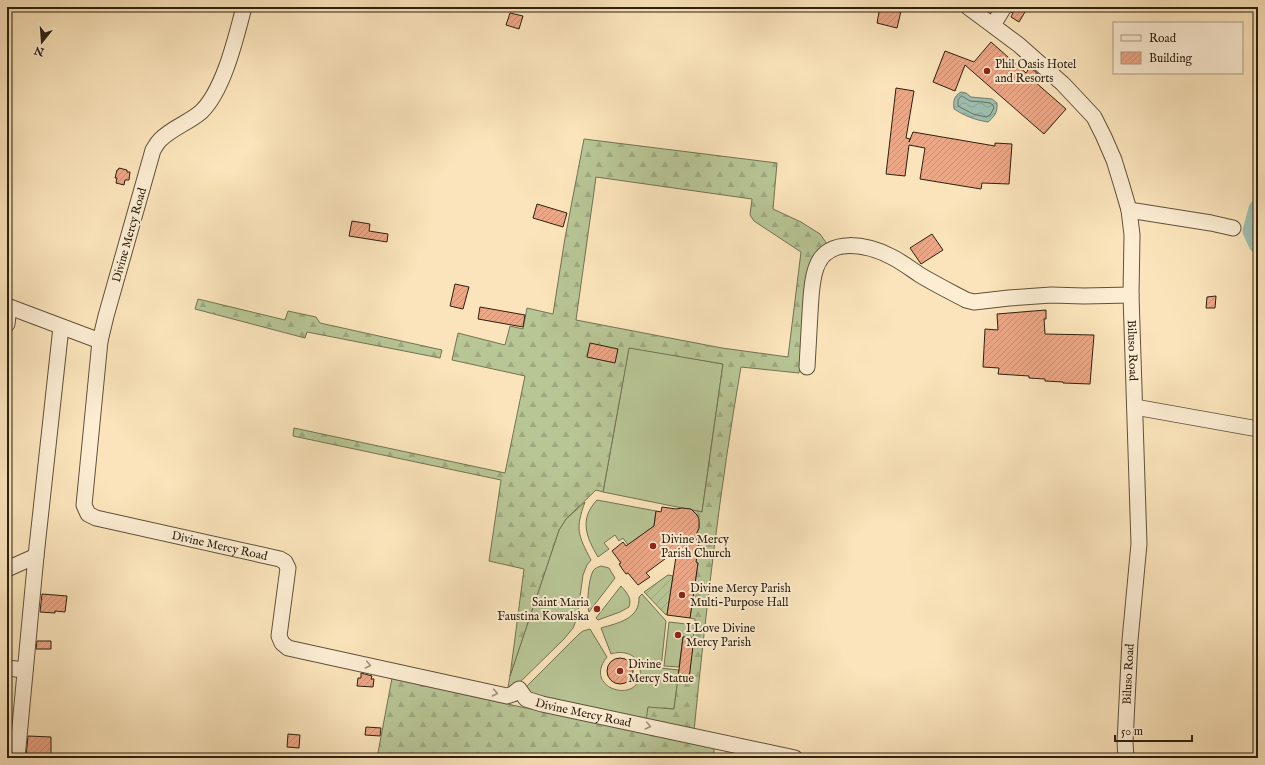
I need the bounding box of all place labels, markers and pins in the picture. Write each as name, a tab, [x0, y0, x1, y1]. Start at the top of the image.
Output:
place label: Phil Oasis Hotel and Resorts	[995, 57, 1077, 86]
marker: Phil Oasis Hotel and Resorts	[982, 66, 992, 76]
place label: Divine Mercy Parish Church	[661, 532, 732, 561]
marker: Divine Mercy Parish Church	[648, 541, 658, 551]
place label: Divine Mercy Parish Multi-Purpose Hall	[690, 581, 791, 611]
marker: Divine Mercy Parish Multi-Purpose Hall	[677, 590, 687, 600]
place label: Saint Maria Faustina Kowalska	[497, 595, 590, 624]
marker: Saint Maria Faustina Kowalska	[592, 604, 602, 614]
place label: I Love Divine Mercy Parish	[686, 621, 756, 650]
marker: I Love Divine Mercy Parish	[673, 630, 683, 640]
place label: Divine Mercy Statue	[628, 657, 695, 686]
marker: Divine Mercy Statue	[615, 666, 625, 676]

